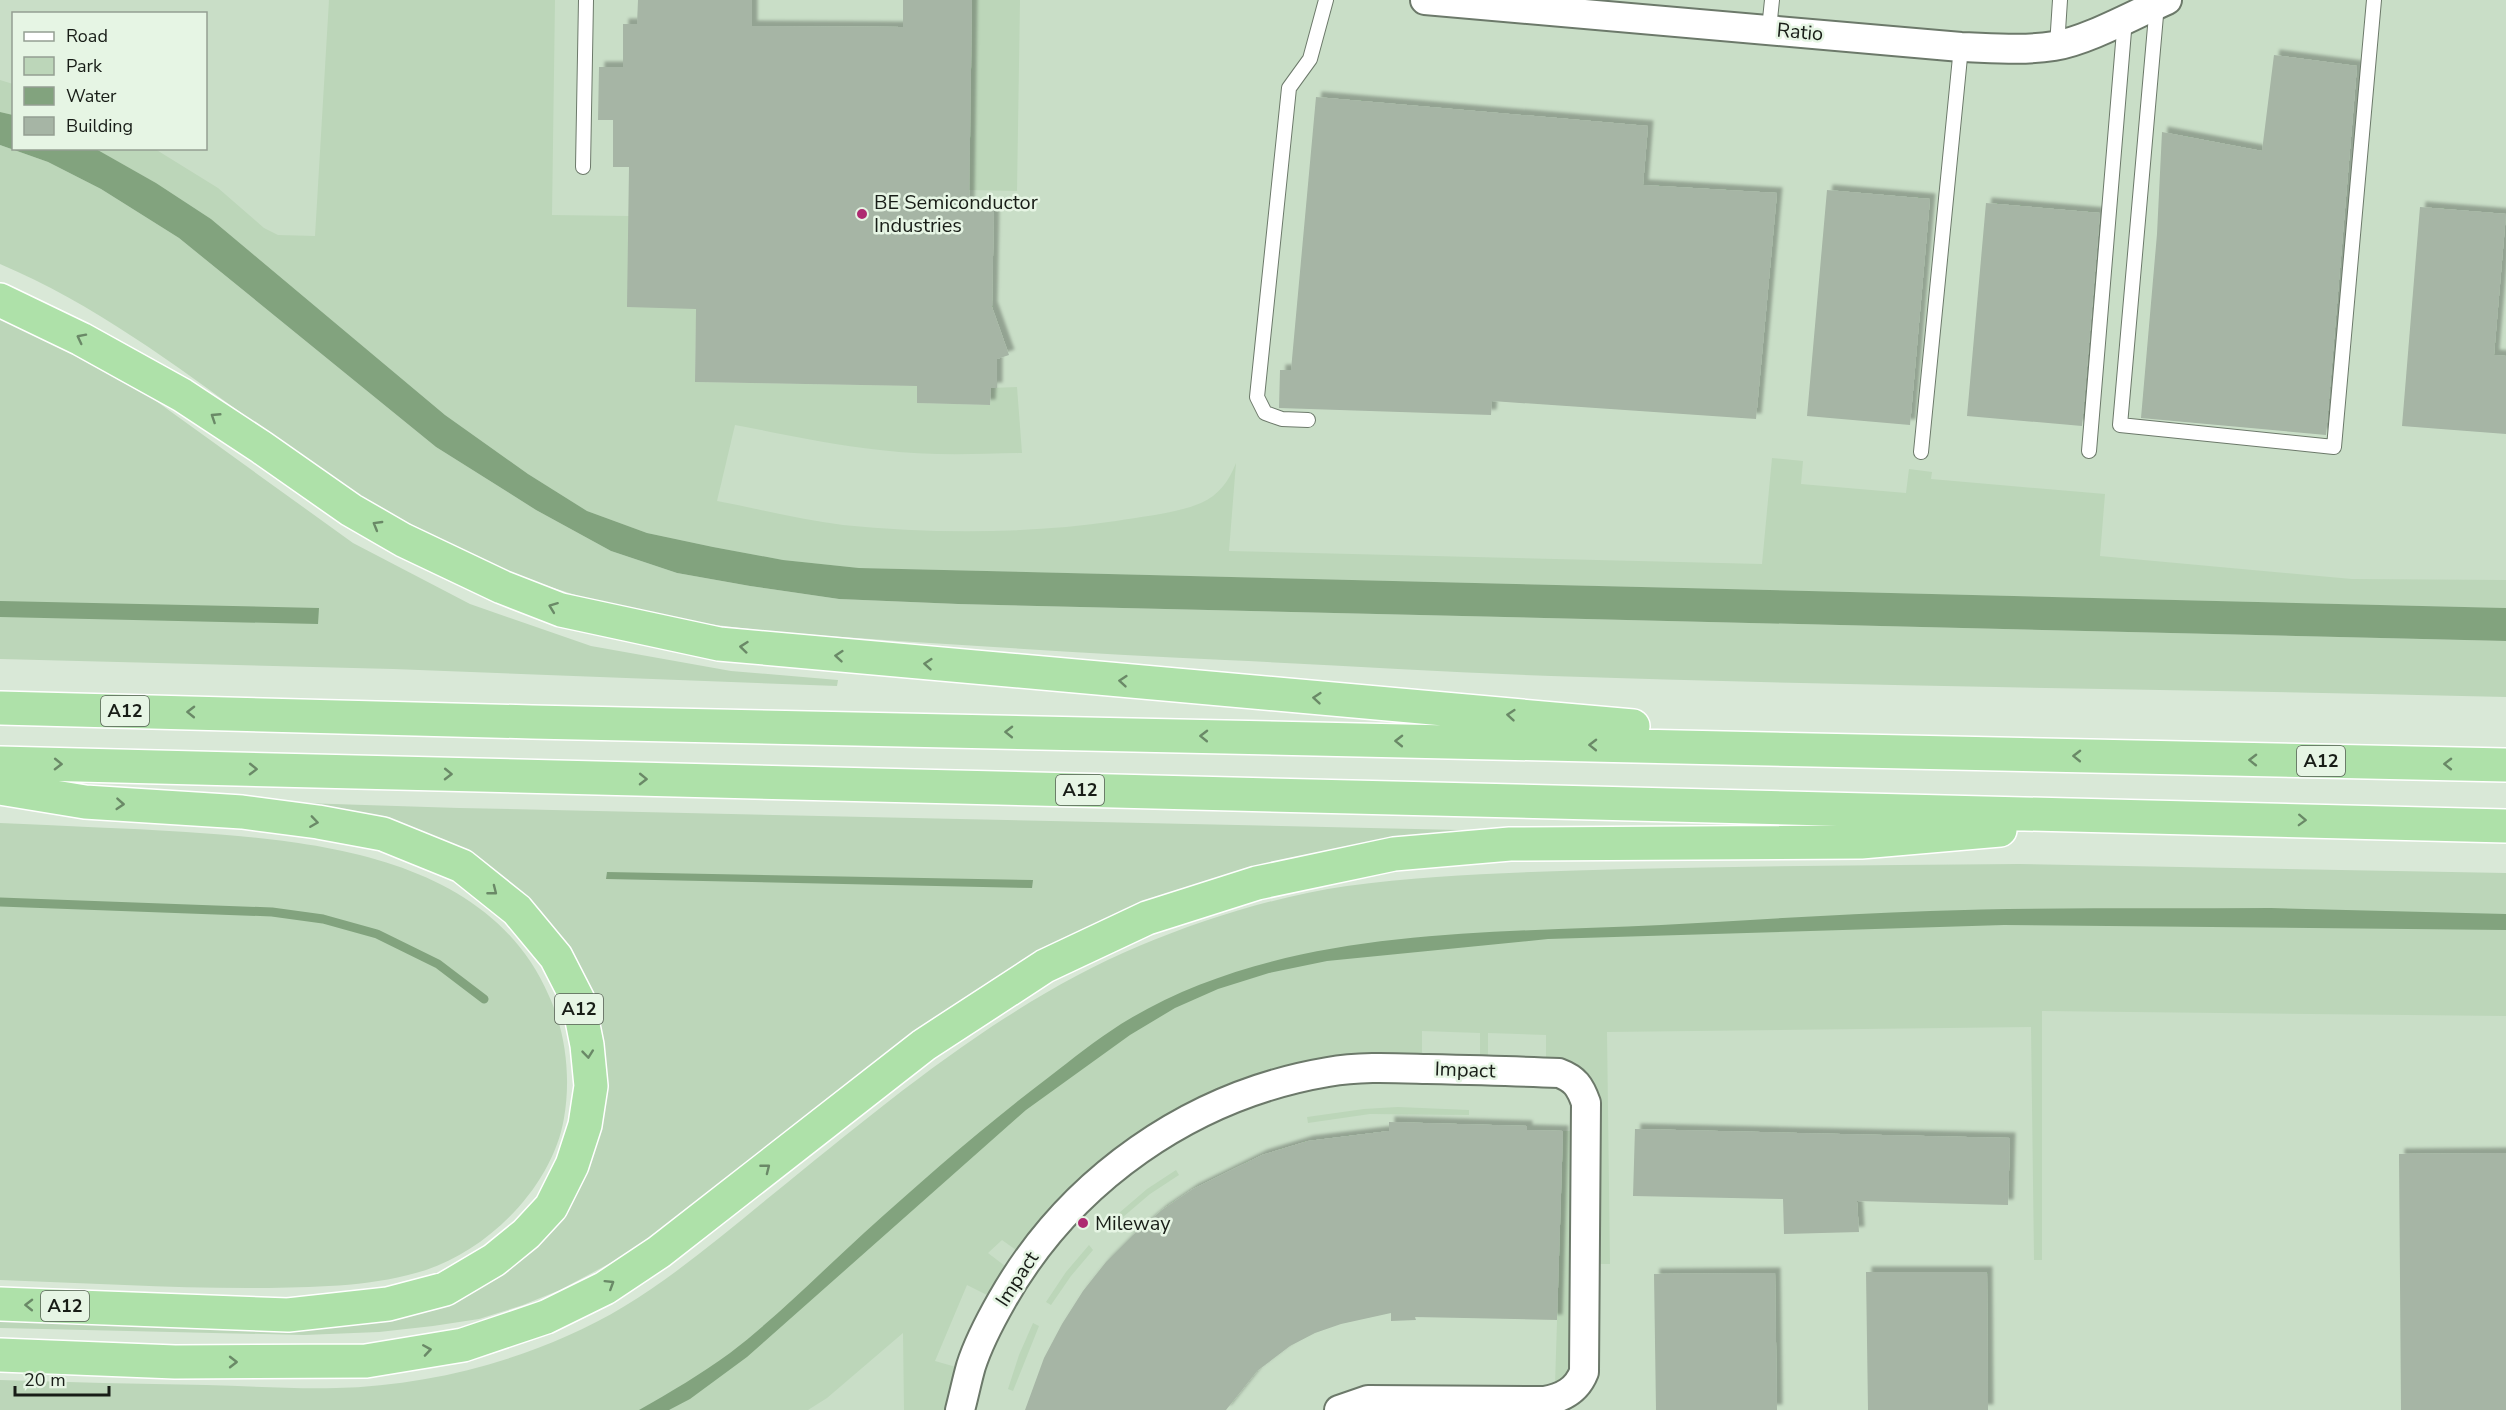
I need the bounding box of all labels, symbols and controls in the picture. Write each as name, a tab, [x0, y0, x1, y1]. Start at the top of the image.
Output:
legend	[12, 12, 207, 150]
street label: Ratio	[1776, 17, 1824, 47]
text: Road	[66, 24, 108, 48]
text: Park	[66, 54, 103, 78]
text: Water	[66, 84, 117, 108]
text: Building	[66, 114, 133, 138]
place label: BE Semiconductor Industries	[874, 189, 1038, 239]
marker: BE Semiconductor Industries	[855, 207, 869, 221]
one-way arrow	[76, 334, 87, 346]
one-way arrow	[210, 413, 221, 424]
one-way arrow	[372, 521, 383, 532]
one-way arrow	[548, 602, 559, 614]
one-way arrow	[739, 641, 748, 654]
one-way arrow	[835, 650, 844, 663]
one-way arrow	[924, 658, 933, 671]
one-way arrow	[1118, 675, 1127, 688]
one-way arrow	[1312, 692, 1321, 705]
road number: A12	[101, 696, 149, 726]
one-way arrow	[187, 706, 196, 719]
one-way arrow	[1507, 709, 1516, 722]
one-way arrow	[1004, 726, 1013, 739]
one-way arrow	[1199, 730, 1208, 743]
one-way arrow	[1394, 734, 1403, 747]
one-way arrow	[1589, 739, 1598, 751]
road number: A12	[2297, 746, 2345, 776]
one-way arrow	[2073, 750, 2082, 762]
one-way arrow	[2248, 754, 2257, 766]
one-way arrow	[54, 758, 63, 771]
one-way arrow	[2443, 758, 2452, 770]
one-way arrow	[249, 763, 258, 776]
one-way arrow	[444, 768, 453, 781]
one-way arrow	[639, 773, 648, 785]
road number: A12	[1056, 775, 1104, 805]
one-way arrow	[116, 797, 125, 810]
one-way arrow	[2298, 814, 2307, 826]
one-way arrow	[310, 815, 319, 827]
one-way arrow	[487, 883, 498, 894]
road number: A12	[555, 994, 603, 1024]
one-way arrow	[581, 1050, 594, 1059]
street label: Impact	[1434, 1055, 1497, 1085]
one-way arrow	[759, 1165, 770, 1176]
place label: Mileway	[1095, 1210, 1171, 1237]
marker: Mileway	[1076, 1216, 1090, 1230]
street label: Impact	[989, 1245, 1045, 1312]
one-way arrow	[603, 1281, 614, 1292]
road number: A12	[41, 1291, 89, 1321]
one-way arrow	[25, 1298, 34, 1311]
one-way arrow	[423, 1345, 432, 1357]
one-way arrow	[229, 1356, 238, 1368]
scale bar	[15, 1359, 110, 1397]
text: 20 m	[24, 1368, 66, 1392]

